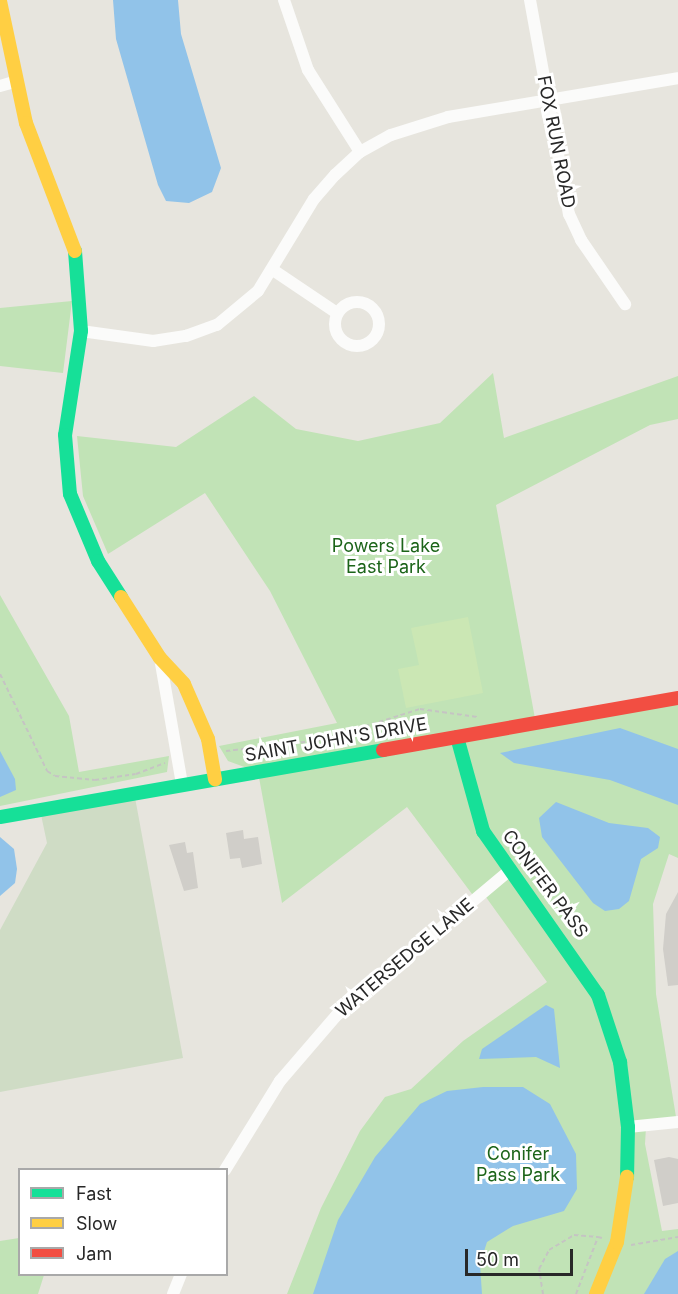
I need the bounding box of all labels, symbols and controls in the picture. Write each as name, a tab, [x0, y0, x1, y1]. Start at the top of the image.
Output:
street label: FOX RUN ROAD	[533, 74, 579, 210]
park label: Powers Lake East Park	[332, 536, 440, 578]
street label: SAINT JOHN'S DRIVE	[243, 713, 429, 767]
street label: CONIFER PASS	[498, 826, 592, 942]
street label: WATERSEDGE LANE	[332, 894, 478, 1022]
park label: Conifer Pass Park	[476, 1144, 560, 1186]
legend	[18, 1168, 228, 1276]
text: Fast	[76, 1183, 112, 1204]
text: Slow	[76, 1213, 117, 1234]
scale bar	[468, 1237, 576, 1275]
text: Jam	[76, 1243, 112, 1264]
text: 50 m	[476, 1249, 519, 1270]

